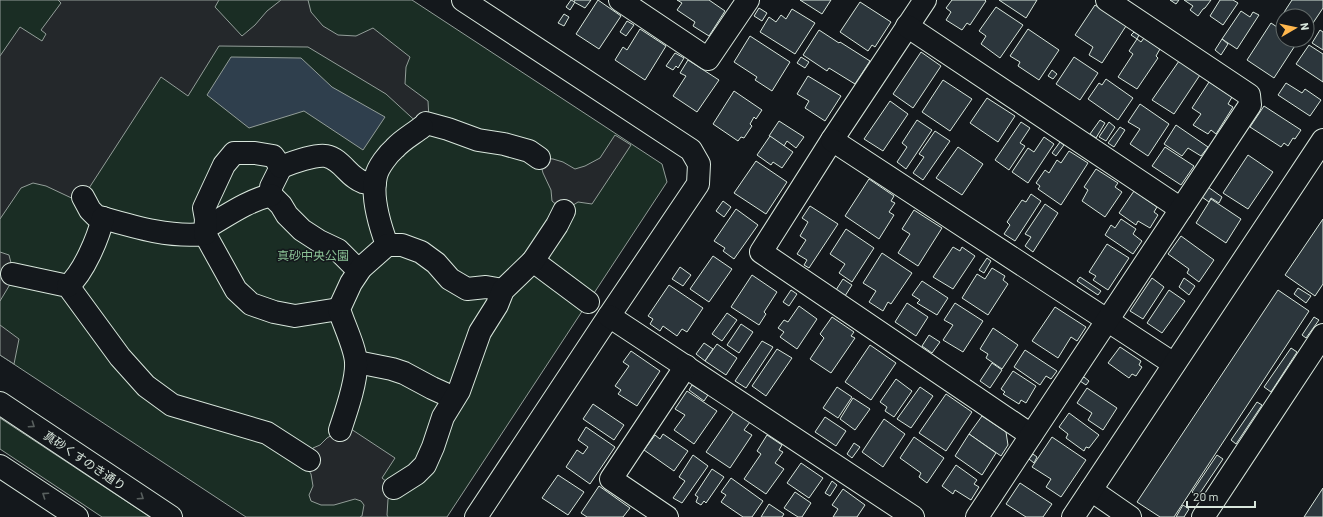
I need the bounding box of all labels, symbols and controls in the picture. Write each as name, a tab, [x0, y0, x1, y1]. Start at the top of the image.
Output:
north arrow	[1275, 8, 1315, 48]
text: N	[1298, 22, 1312, 31]
park label: 真砂中央公園	[277, 248, 349, 262]
one-way arrow	[28, 420, 35, 427]
street label: 真砂くすのき通り	[41, 427, 129, 493]
scale bar	[1187, 483, 1255, 509]
text: 20 m	[1193, 489, 1219, 503]
one-way arrow	[137, 492, 144, 500]
one-way arrow	[42, 493, 49, 500]

